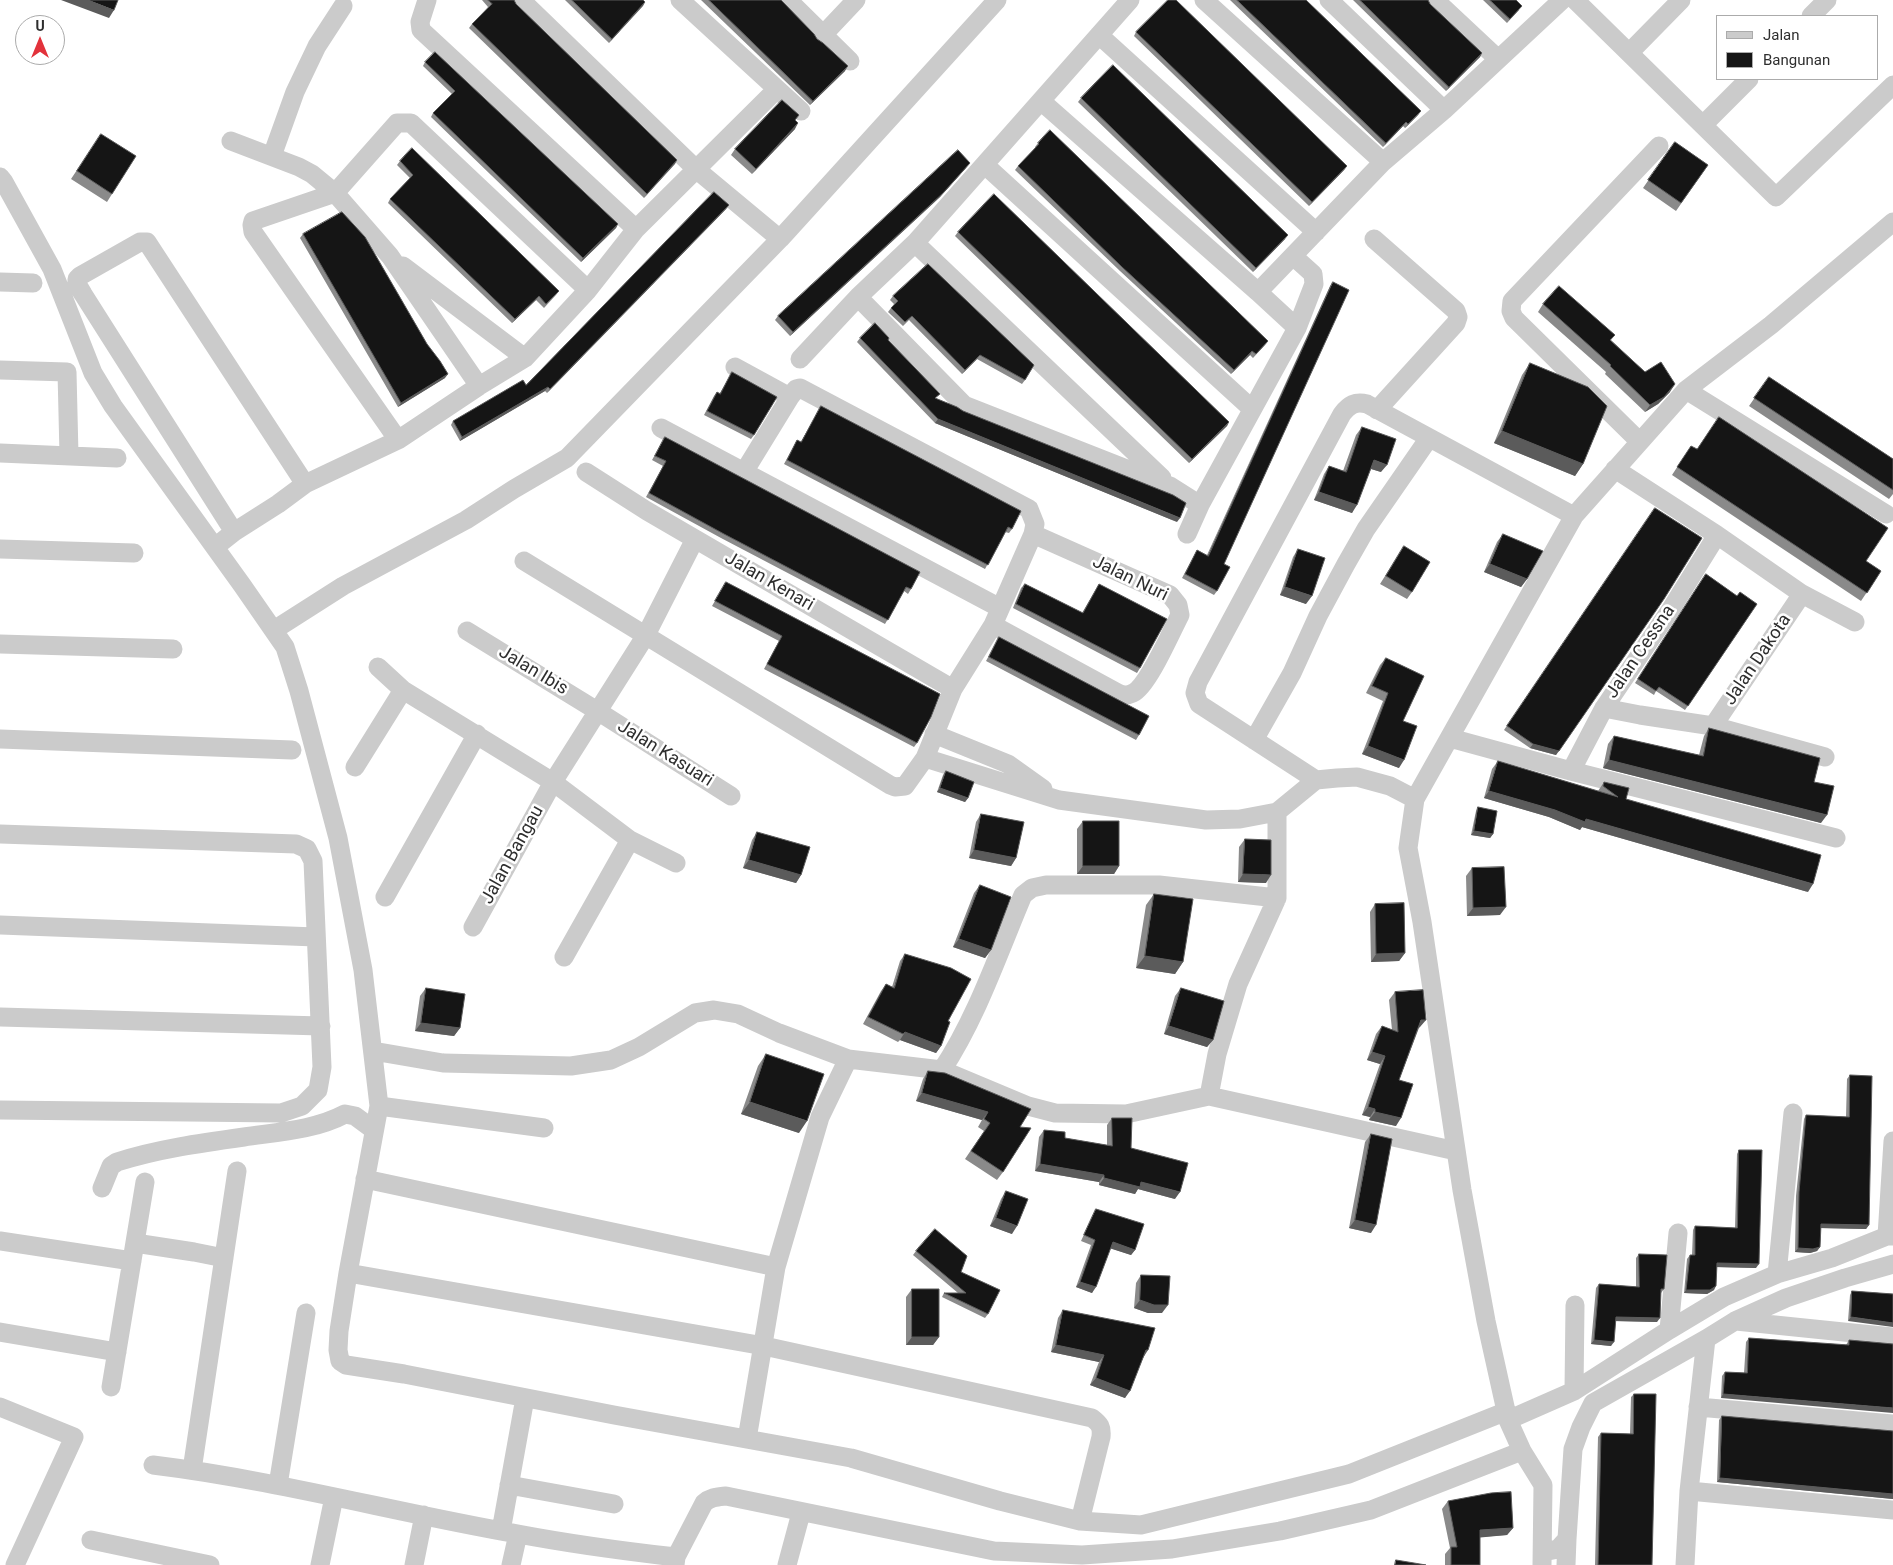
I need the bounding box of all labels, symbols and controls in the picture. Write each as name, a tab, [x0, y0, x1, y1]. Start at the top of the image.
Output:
north arrow	[15, 15, 65, 65]
legend	[1716, 15, 1878, 80]
text: U	[35, 18, 45, 34]
text: Jalan	[1763, 26, 1800, 44]
text: Bangunan	[1763, 51, 1830, 69]
street label: Jalan Kenari	[721, 548, 817, 616]
street label: Jalan Nuri	[1089, 551, 1171, 607]
street label: Jalan Cessna	[1602, 601, 1680, 703]
street label: Jalan Dakota	[1720, 610, 1796, 710]
street label: Jalan Ibis	[494, 642, 572, 700]
street label: Jalan Kasuari	[613, 716, 717, 792]
street label: Jalan Bangau	[477, 802, 549, 908]

